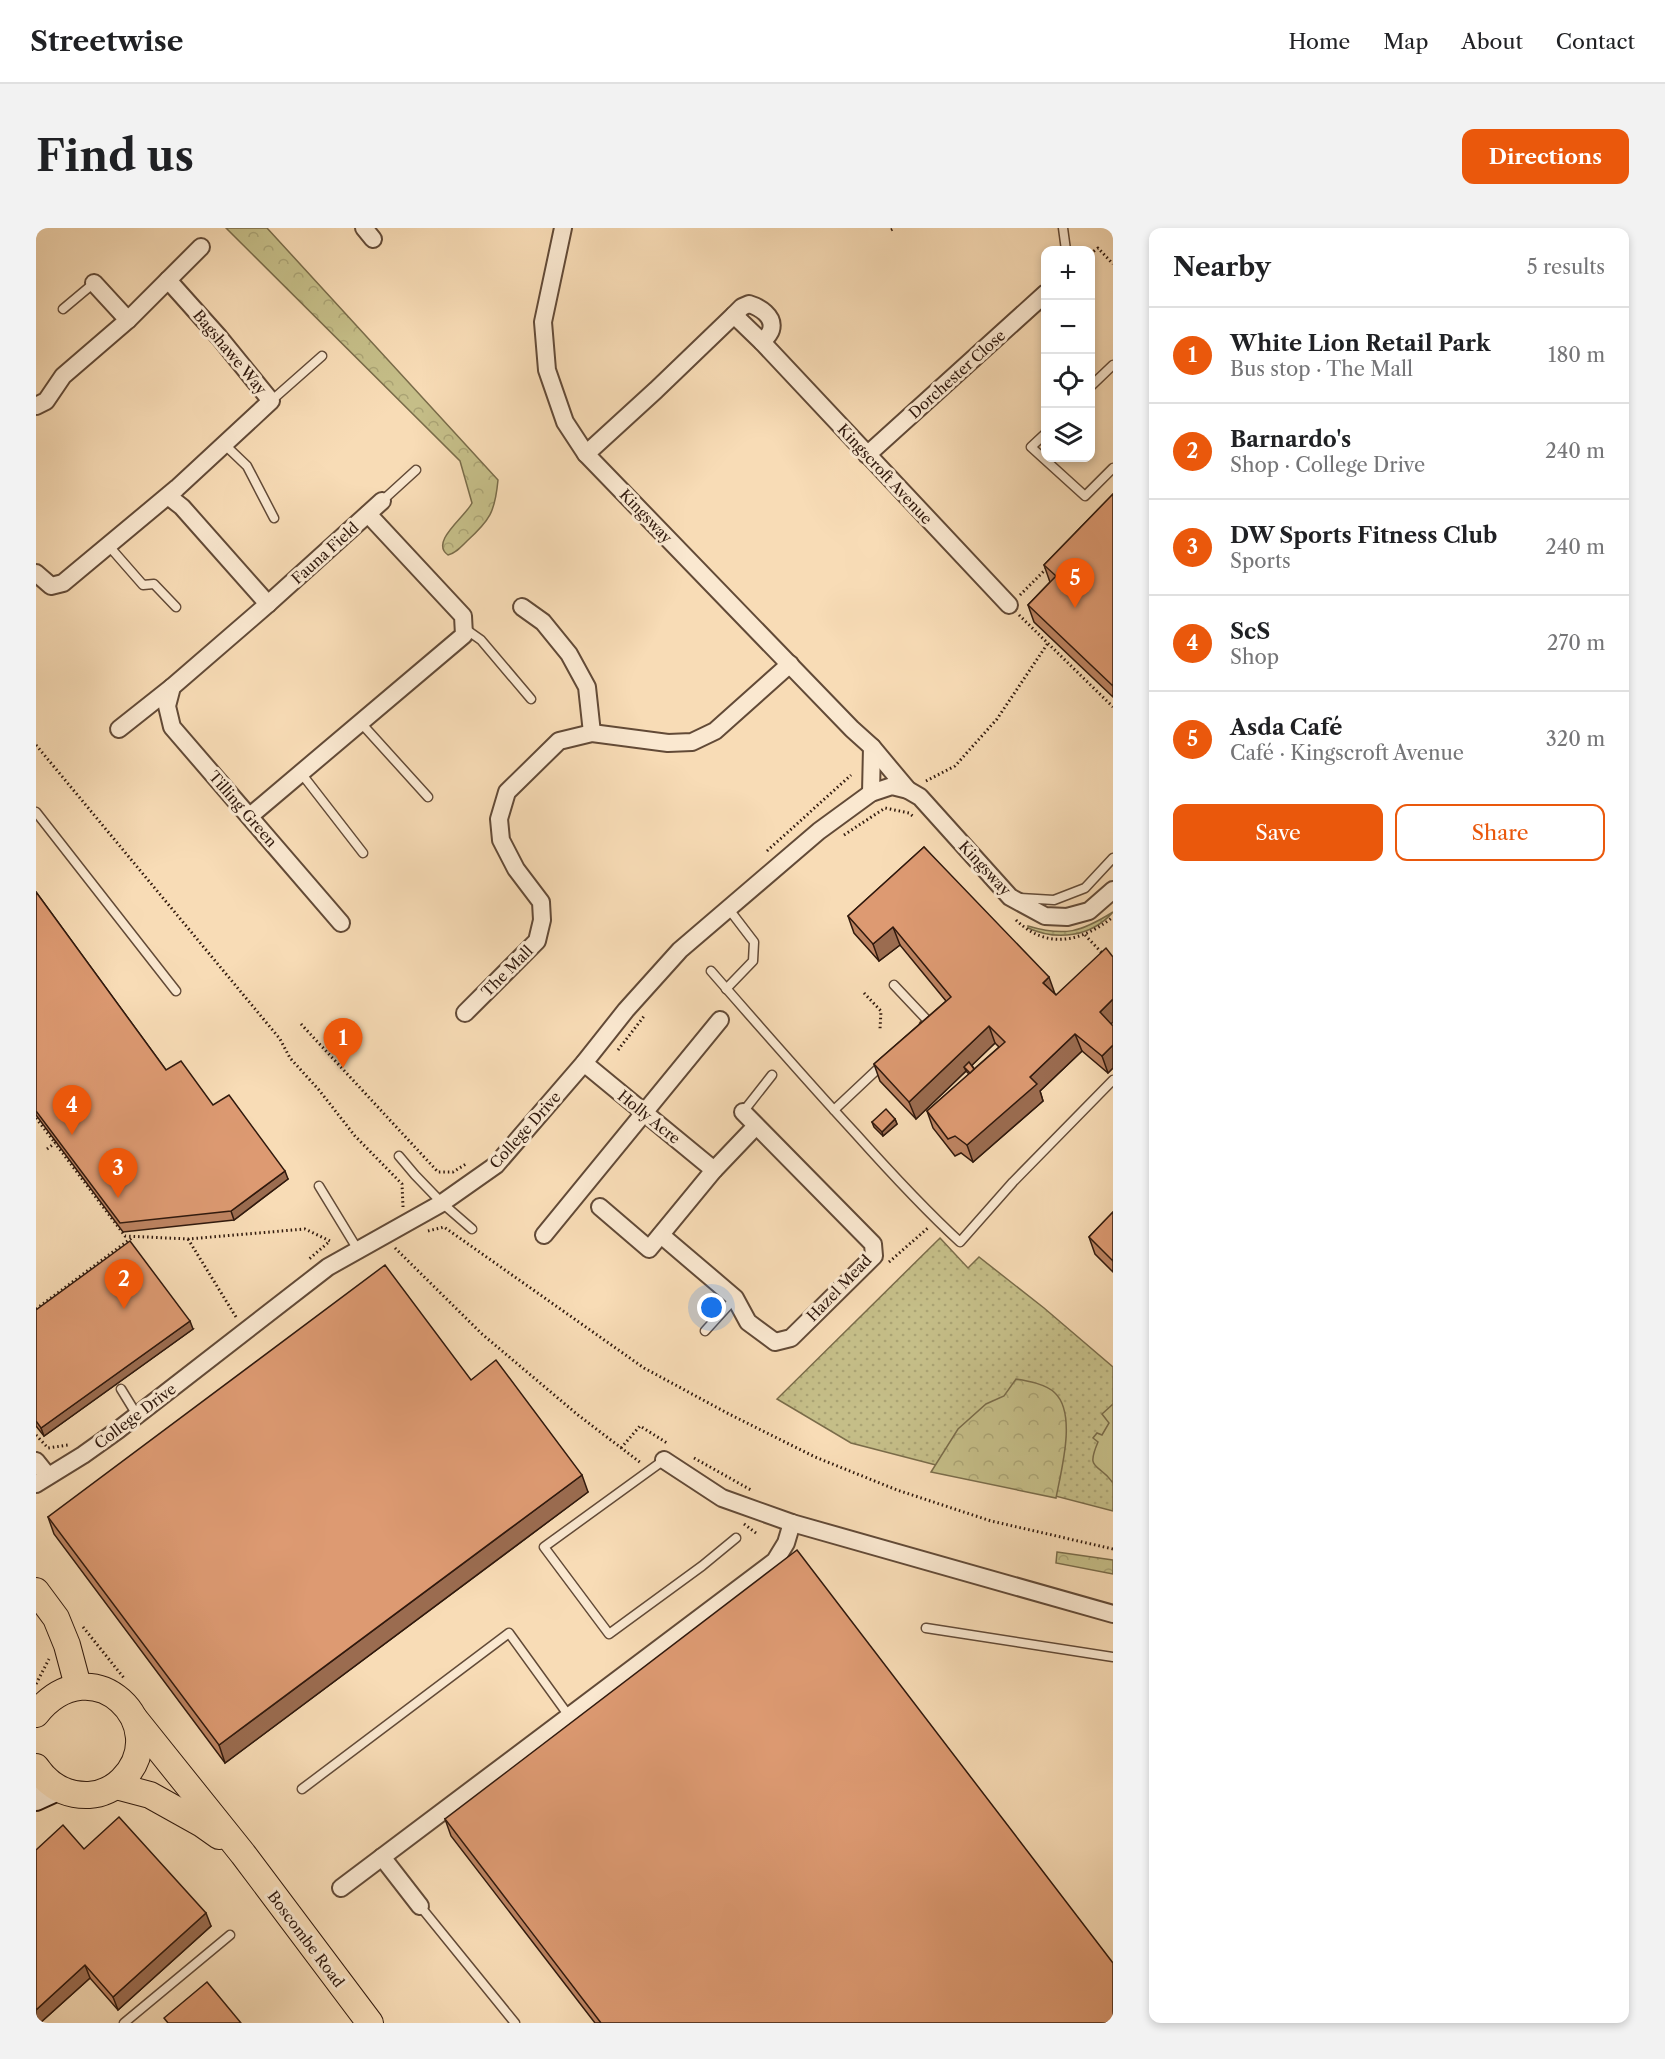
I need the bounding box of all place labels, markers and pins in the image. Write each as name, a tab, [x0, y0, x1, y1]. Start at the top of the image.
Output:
pin: 5	[1056, 558, 1094, 608]
pin: 1	[324, 1018, 362, 1068]
pin: 4	[52, 1086, 92, 1135]
pin: 3	[98, 1148, 137, 1198]
pin: 2	[104, 1260, 143, 1309]

